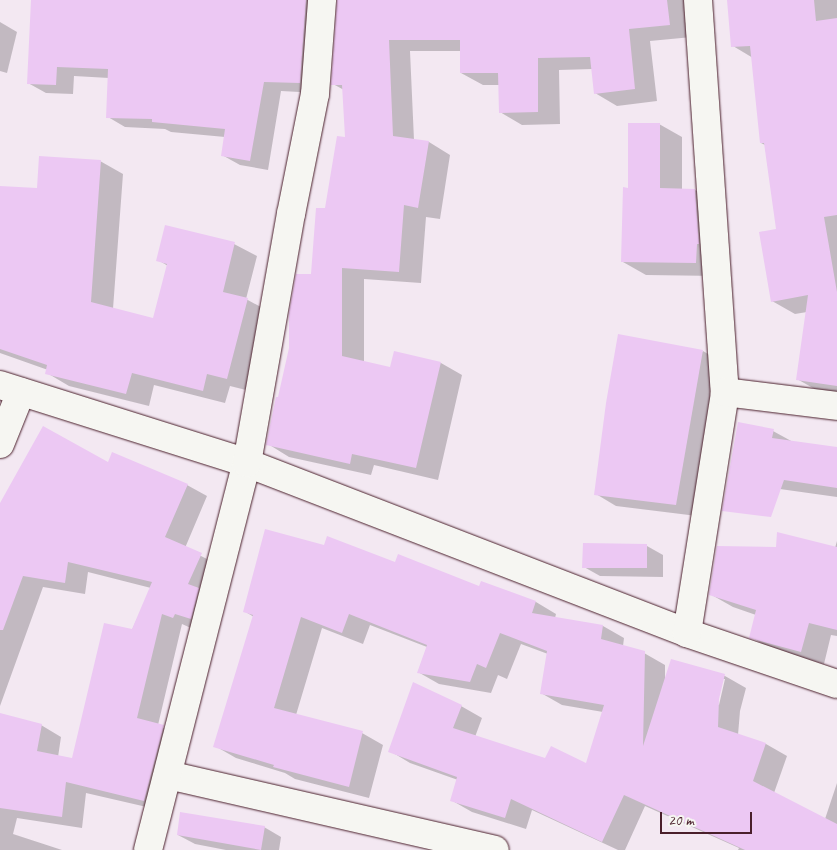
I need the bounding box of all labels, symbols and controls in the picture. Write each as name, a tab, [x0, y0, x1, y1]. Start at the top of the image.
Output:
scale bar	[662, 802, 754, 834]
text: 20 m	[668, 811, 694, 830]

